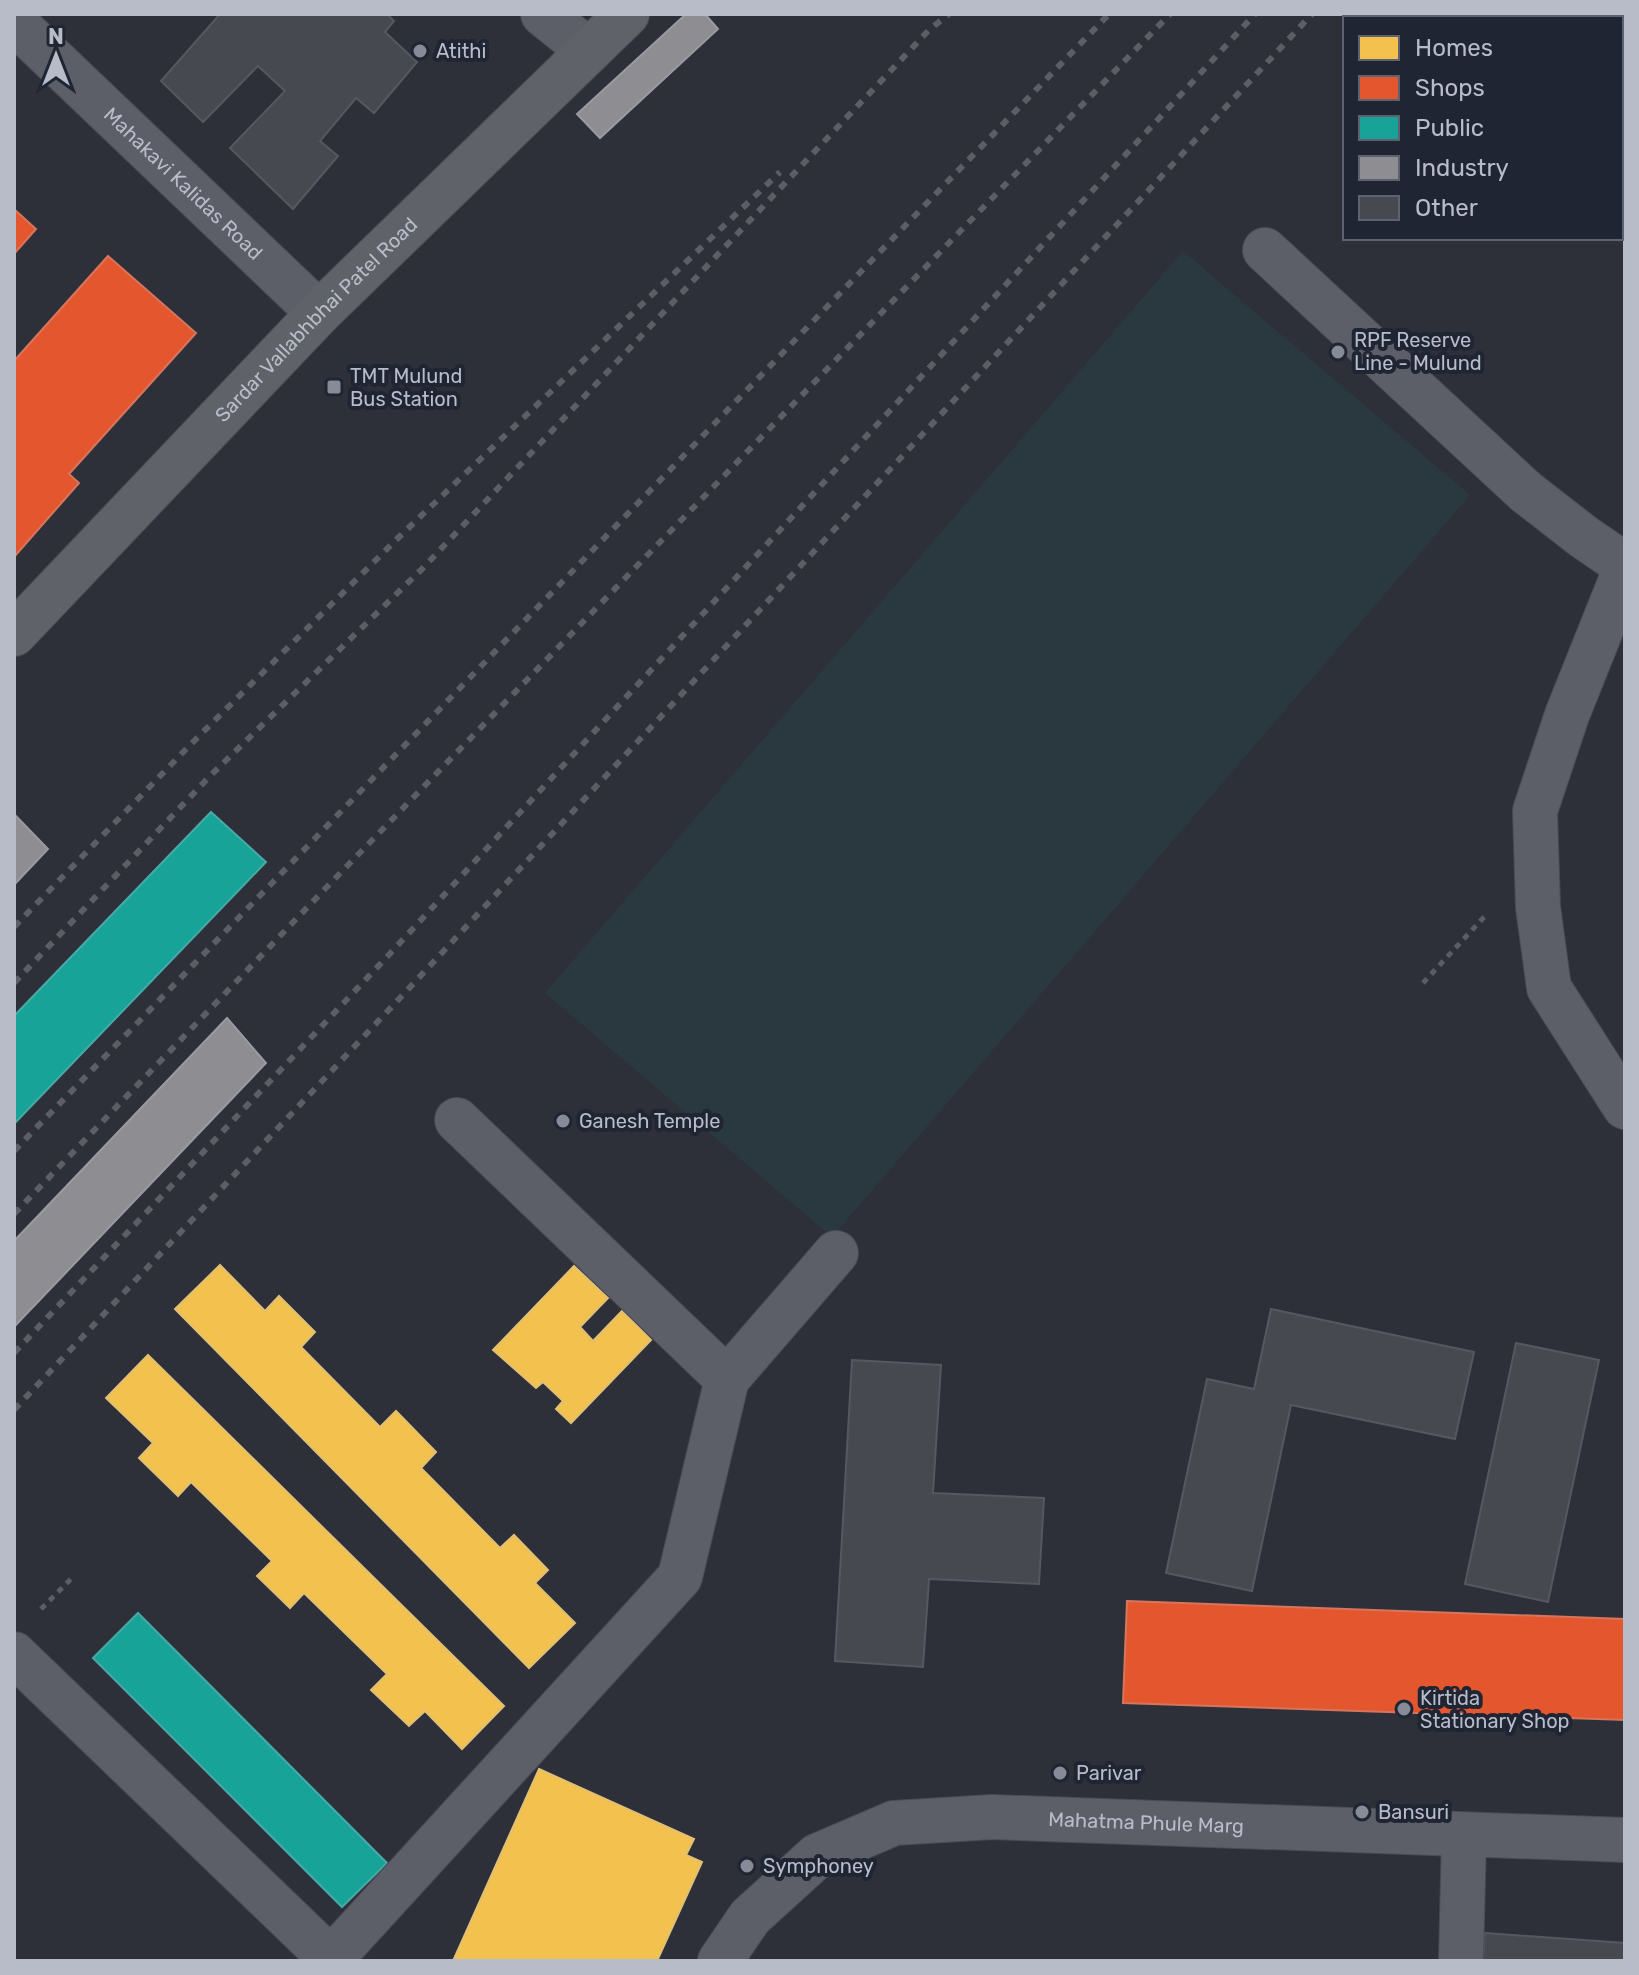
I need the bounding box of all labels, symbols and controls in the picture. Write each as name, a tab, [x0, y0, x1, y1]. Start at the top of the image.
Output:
north arrow	[16, 16, 96, 96]
legend	[1343, 16, 1623, 240]
text: N	[48, 23, 64, 50]
text: Homes	[1415, 34, 1493, 62]
place label: Atithi	[436, 39, 486, 63]
marker: Atithi	[411, 42, 429, 60]
text: Shops	[1415, 74, 1485, 102]
street label: Mahakavi Kalidas Road	[99, 102, 268, 265]
text: Public	[1415, 114, 1484, 142]
text: Industry	[1415, 154, 1509, 182]
text: Other	[1415, 194, 1478, 222]
street label: Sardar Vallabhbhai Patel Road	[210, 212, 422, 427]
place label: RPF Reserve Line - Mulund	[1354, 328, 1482, 375]
marker: RPF Reserve Line - Mulund	[1329, 343, 1347, 361]
place label: TMT Mulund Bus Station	[350, 364, 462, 411]
marker: TMT Mulund Bus Station	[325, 378, 343, 396]
place label: Ganesh Temple	[579, 1109, 720, 1133]
marker: Ganesh Temple	[554, 1112, 572, 1130]
place label: Kirtida Stationary Shop	[1420, 1686, 1570, 1733]
marker: Kirtida Stationary Shop	[1395, 1700, 1413, 1718]
place label: Parivar	[1076, 1761, 1142, 1785]
marker: Parivar	[1051, 1764, 1069, 1782]
place label: Bansuri	[1378, 1800, 1449, 1824]
marker: Bansuri	[1353, 1803, 1371, 1821]
street label: Mahatma Phule Marg	[1048, 1807, 1244, 1838]
place label: Symphoney	[763, 1854, 874, 1878]
marker: Symphoney	[738, 1857, 756, 1875]

